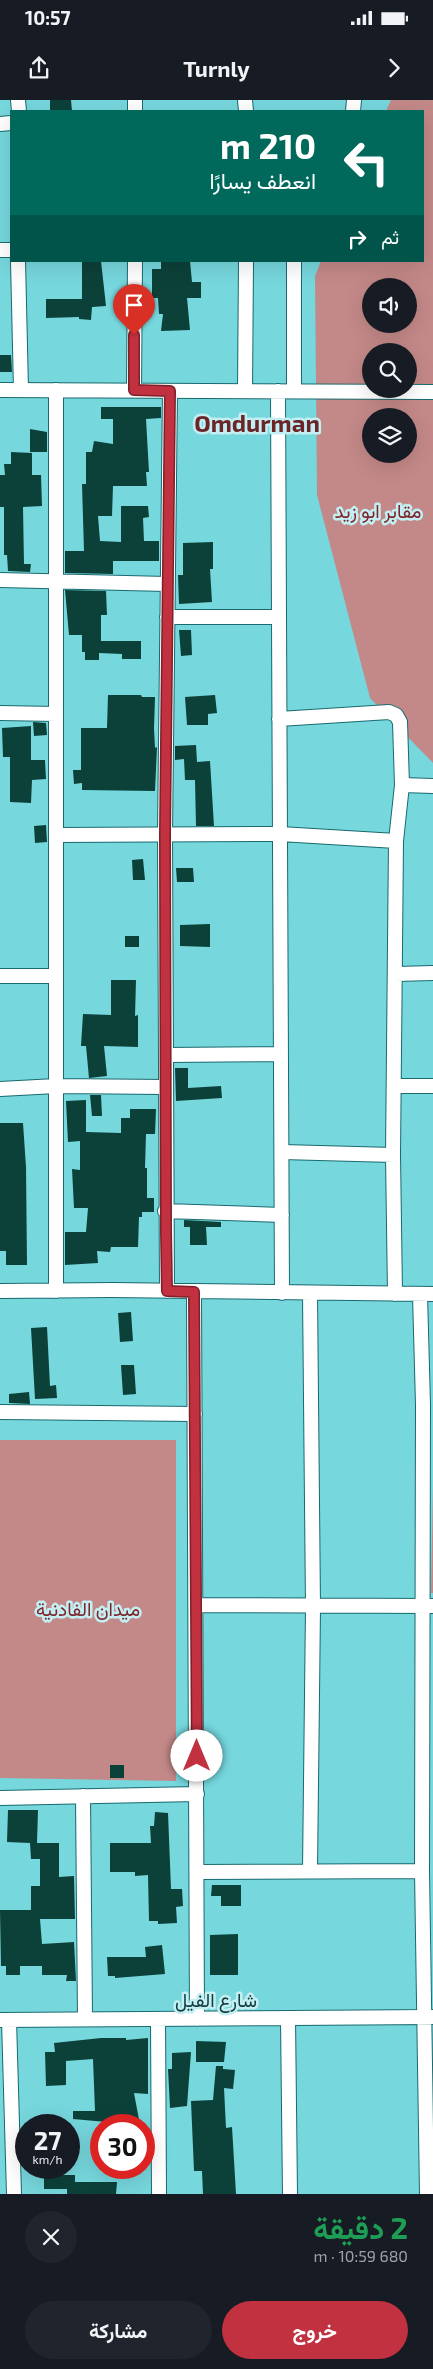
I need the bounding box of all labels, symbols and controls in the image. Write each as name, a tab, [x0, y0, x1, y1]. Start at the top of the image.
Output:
text: 10:57	[25, 6, 71, 29]
icon: share	[25, 54, 53, 82]
icon: forward	[380, 54, 408, 82]
text: Turnly	[183, 55, 250, 81]
text: 210 m	[220, 124, 316, 166]
icon: left	[334, 130, 399, 195]
text: انعطف يسارًا	[210, 167, 316, 193]
icon: right	[343, 225, 371, 253]
text: ثم	[381, 225, 399, 248]
map controls	[362, 278, 417, 463]
button: sound	[362, 278, 417, 333]
pin	[113, 284, 155, 335]
icon: arrive	[120, 291, 148, 319]
button: search	[362, 343, 417, 398]
district label: Omdurman	[194, 408, 320, 437]
button: layers	[362, 408, 417, 463]
park label: مقابر ابو زيد	[335, 499, 421, 523]
park label: ميدان الفادنية	[36, 1597, 140, 1621]
position arrow	[170, 1729, 222, 1781]
street label: شارع الفيل	[175, 1988, 257, 2013]
speed limit sign: 30	[90, 2114, 155, 2179]
text: 27	[34, 2125, 61, 2155]
text: km/h	[33, 2152, 62, 2166]
text: 2 دقيقة	[313, 2209, 408, 2245]
button: close	[25, 2211, 77, 2263]
text: 680 m · 10:59	[313, 2246, 408, 2265]
button: مشاركة	[25, 2301, 212, 2359]
button: خروج	[222, 2301, 408, 2359]

